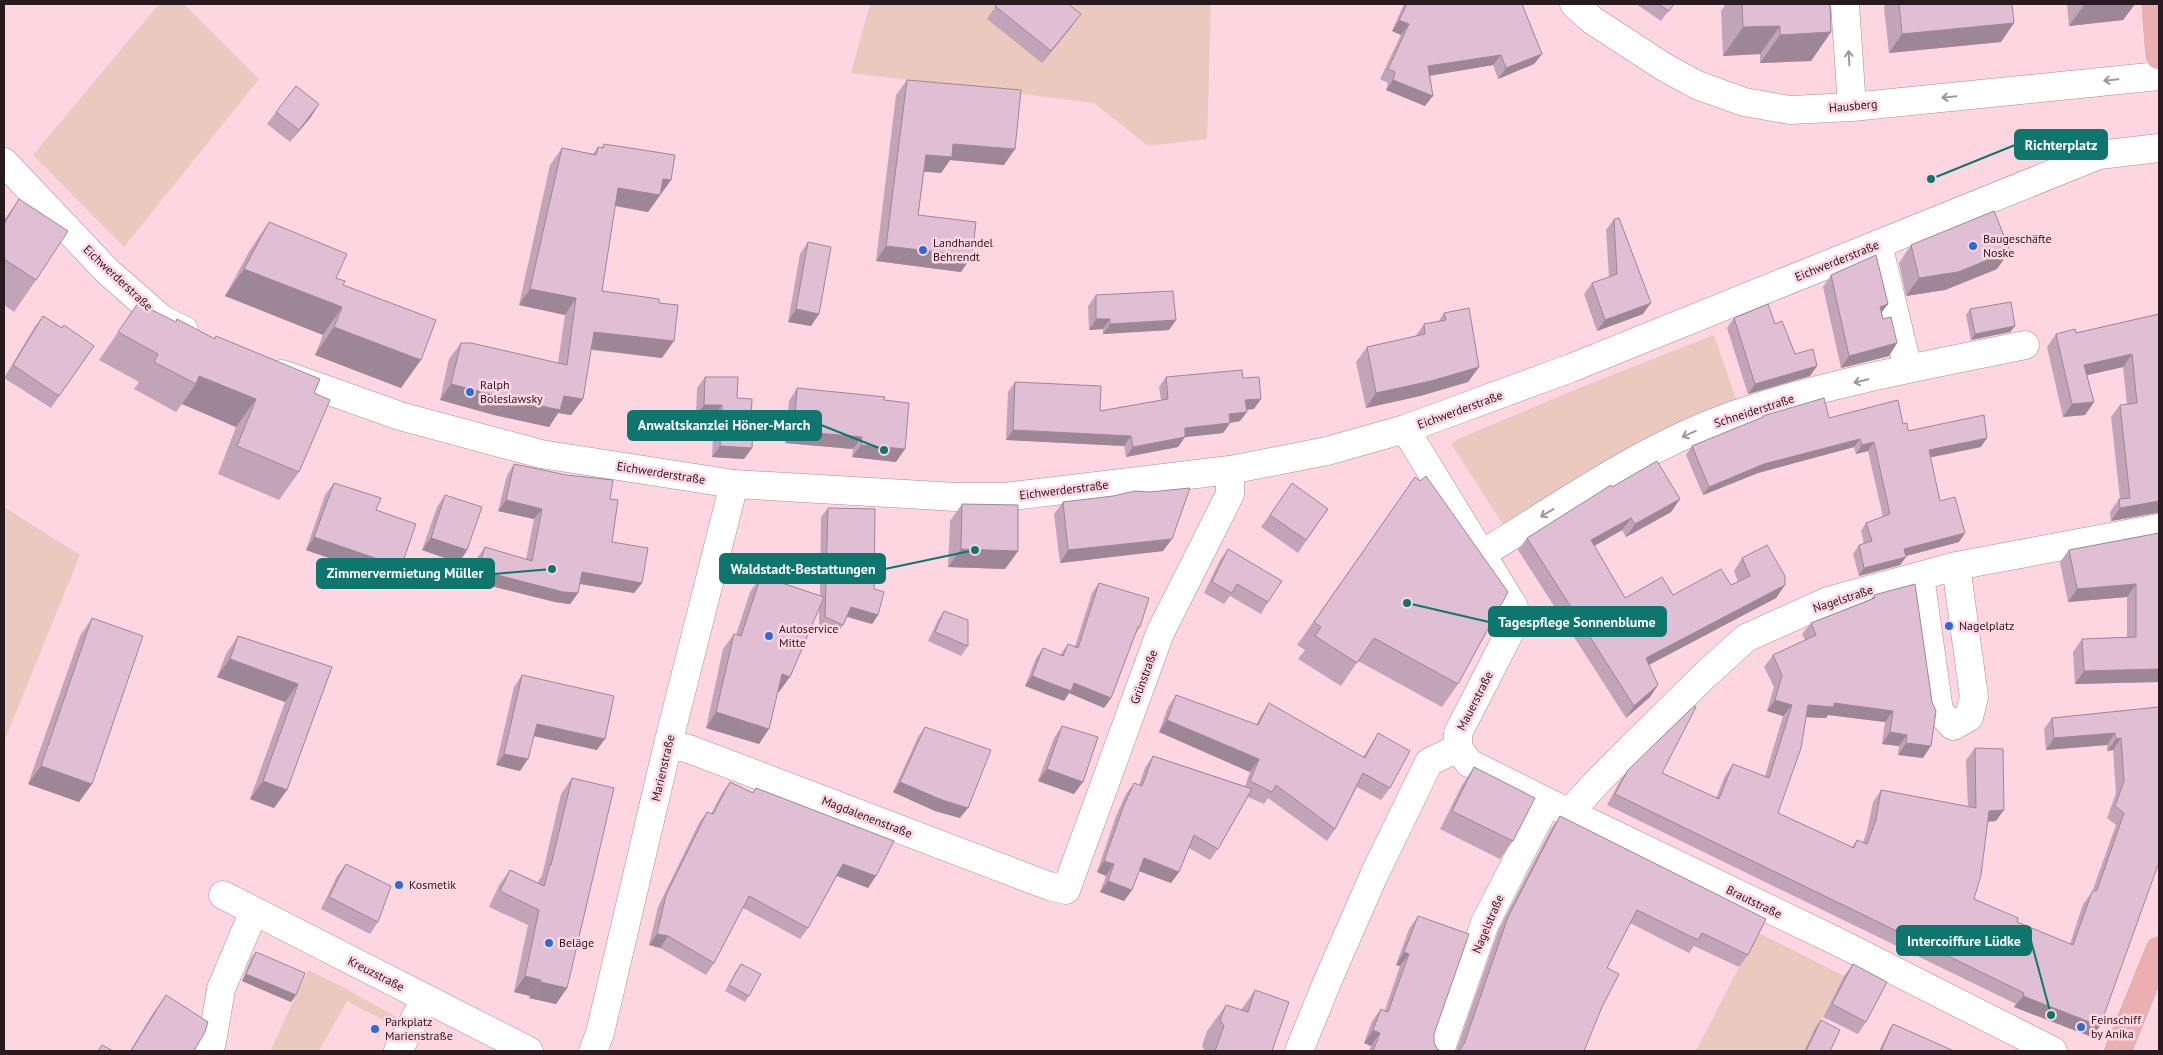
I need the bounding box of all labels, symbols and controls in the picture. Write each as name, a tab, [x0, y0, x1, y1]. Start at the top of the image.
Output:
one-way arrow	[1844, 50, 1853, 66]
one-way arrow	[2103, 76, 2119, 85]
one-way arrow	[1941, 92, 1957, 102]
street label: Hausberg	[1828, 96, 1878, 115]
callout: Richterplatz	[2015, 130, 2107, 159]
text: Richterplatz	[2025, 136, 2097, 154]
place label: Baugeschäfte Noske	[1983, 231, 2052, 260]
place label: Landhandel Behrendt	[933, 235, 994, 264]
street label: Eichwerderstraße	[1793, 237, 1881, 284]
marker: Baugeschäfte Noske	[1967, 240, 1979, 252]
street label: Eichwerderstraße	[81, 242, 156, 314]
marker: Landhandel Behrendt	[917, 244, 929, 256]
place label: Ralph Boleslawsky	[480, 377, 543, 406]
one-way arrow	[1853, 377, 1869, 386]
marker: Ralph Boleslawsky	[464, 386, 476, 398]
street label: Eichwerderstraße	[1415, 387, 1504, 432]
street label: Schneiderstraße	[1712, 391, 1796, 431]
callout: Anwaltskanzlei Höner-March	[628, 411, 821, 440]
text: Anwaltskanzlei Höner-March	[638, 416, 810, 434]
one-way arrow	[1682, 429, 1697, 439]
street label: Eichwerderstraße	[616, 458, 706, 487]
street label: Eichwerderstraße	[1019, 477, 1109, 502]
one-way arrow	[1541, 509, 1555, 519]
callout: Waldstadt-Bestattungen	[720, 554, 885, 583]
callout: Zimmervermietung Müller	[317, 559, 494, 588]
text: Waldstadt-Bestattungen	[730, 560, 876, 578]
text: Zimmervermietung Müller	[327, 564, 483, 582]
street label: Nagelstraße	[1811, 582, 1875, 615]
callout: Tagespflege Sonnenblume	[1489, 607, 1666, 636]
text: Tagespflege Sonnenblume	[1498, 613, 1656, 631]
place label: Nagelplatz	[1959, 618, 2014, 633]
marker: Nagelplatz	[1943, 620, 1955, 632]
place label: Autoservice Mitte	[779, 621, 838, 650]
marker: Autoservice Mitte	[763, 630, 775, 642]
street label: Grünstraße	[1127, 648, 1160, 706]
street label: Mauerstraße	[1453, 669, 1496, 733]
street label: Marienstraße	[648, 733, 677, 803]
street label: Magdalenenstraße	[820, 792, 914, 841]
place label: Kosmetik	[409, 877, 456, 892]
marker: Kosmetik	[393, 879, 405, 891]
street label: Brautstraße	[1724, 882, 1784, 921]
street label: Nagelstraße	[1468, 892, 1507, 955]
callout: Intercoiffure Lüdke	[1897, 926, 2031, 955]
text: Intercoiffure Lüdke	[1907, 932, 2021, 950]
place label: Beläge	[559, 935, 594, 950]
marker: Beläge	[543, 937, 555, 949]
street label: Kreuzstraße	[345, 953, 407, 994]
place label: Feinschiff by Anika	[2091, 1012, 2142, 1041]
place label: Parkplatz Marienstraße	[385, 1014, 453, 1043]
marker: Feinschiff by Anika	[2075, 1021, 2087, 1033]
marker: Parkplatz Marienstraße	[369, 1023, 381, 1035]

